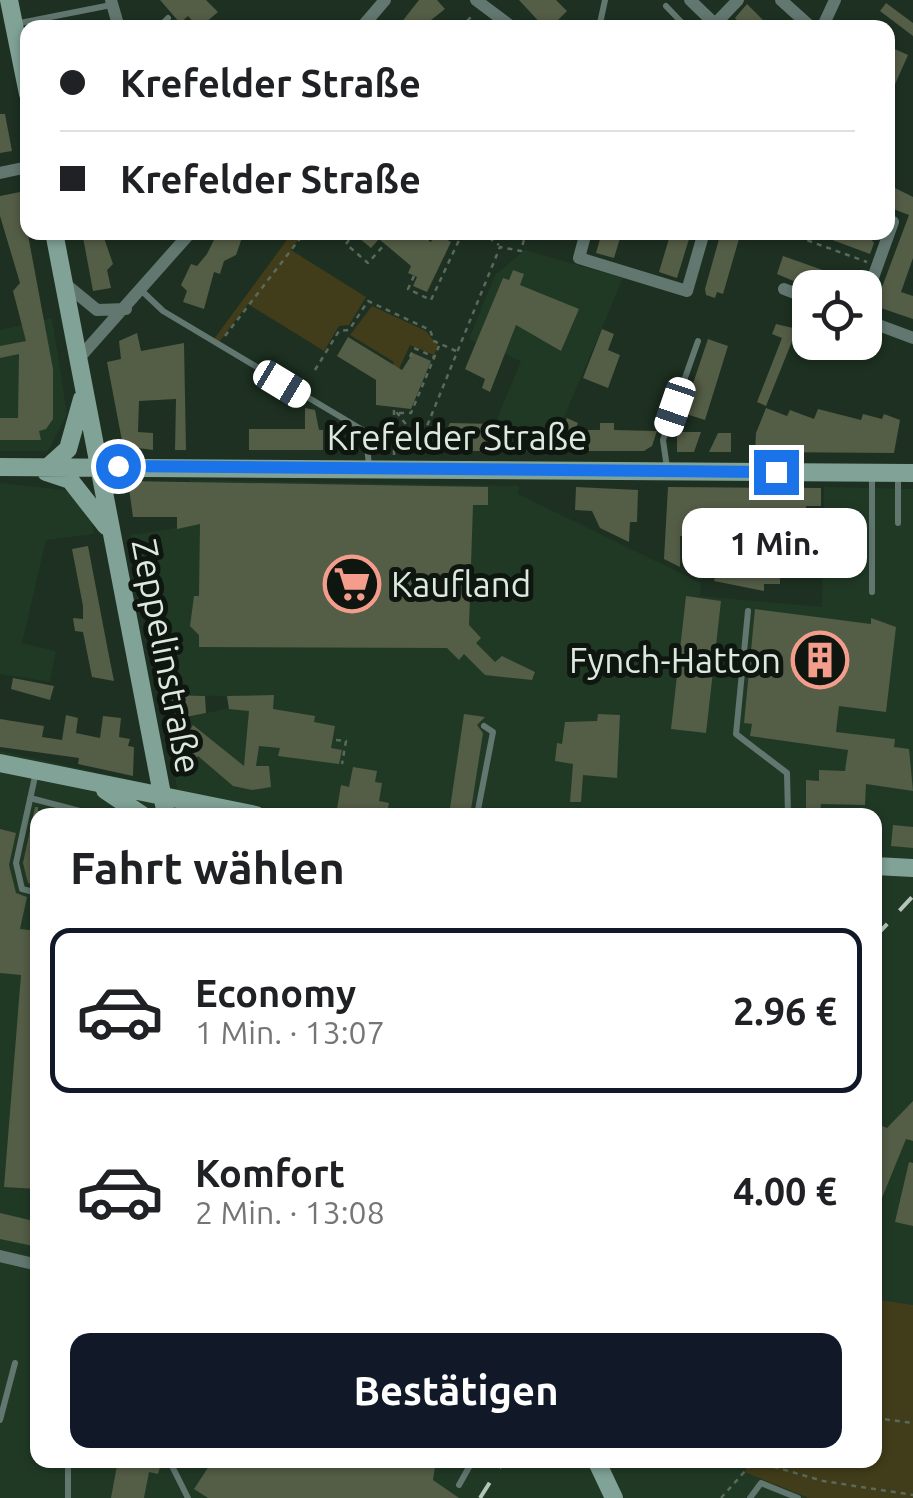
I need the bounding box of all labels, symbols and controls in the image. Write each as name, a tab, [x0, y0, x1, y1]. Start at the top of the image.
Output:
text: Krefelder Straße	[120, 62, 421, 104]
text: Krefelder Straße	[120, 158, 421, 200]
map controls	[792, 270, 882, 360]
button: locate	[792, 270, 882, 360]
car	[249, 356, 315, 412]
car	[651, 374, 699, 440]
street label: Krefelder Straße	[327, 417, 587, 457]
route start	[96, 444, 141, 489]
route end	[754, 450, 799, 495]
callout: 1 Min.	[684, 507, 868, 577]
text: 1 Min.	[730, 525, 819, 561]
street label: Zeppelinstraße	[125, 536, 209, 776]
supermarket icon: Kaufland	[322, 554, 382, 614]
place label: Kaufland	[391, 564, 531, 604]
building icon: Fynch-Hatton	[790, 630, 850, 690]
place label: Fynch-Hatton	[569, 640, 781, 680]
text: Fahrt wählen	[70, 842, 345, 893]
icon: car	[75, 966, 165, 1056]
text: Economy	[195, 972, 356, 1014]
text: 2.96 €	[733, 990, 837, 1032]
text: 1 Min. · 13:07	[195, 1014, 385, 1050]
icon: car	[75, 1146, 165, 1236]
text: Komfort	[195, 1152, 345, 1194]
text: 4.00 €	[733, 1170, 837, 1212]
text: 2 Min. · 13:08	[195, 1194, 385, 1230]
button: Bestätigen	[70, 1333, 842, 1448]

